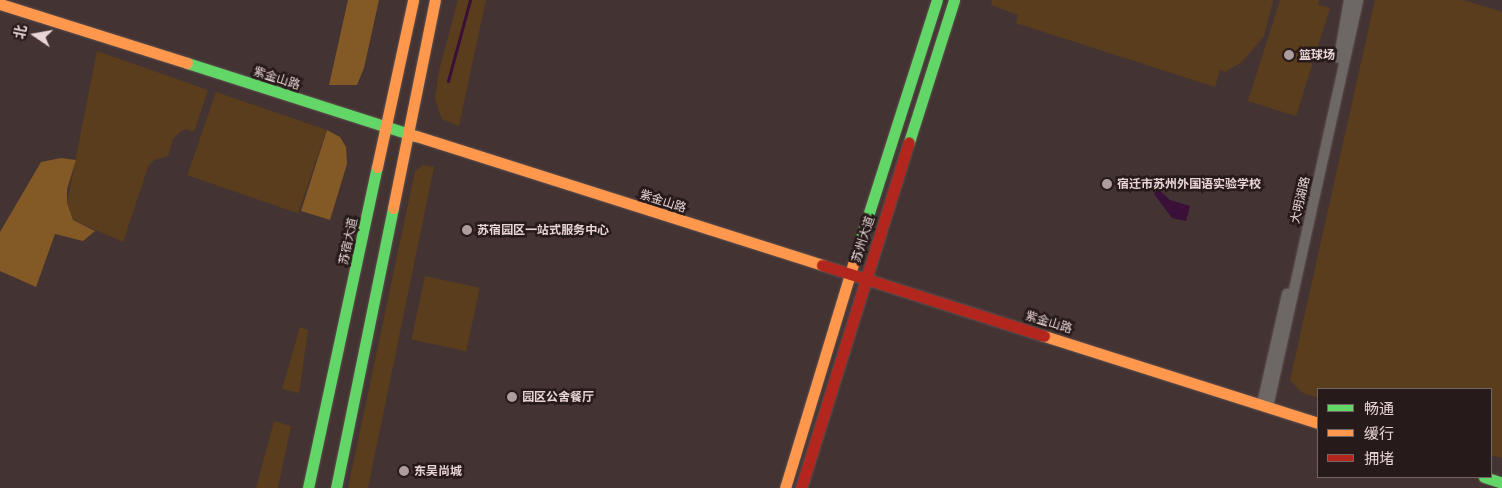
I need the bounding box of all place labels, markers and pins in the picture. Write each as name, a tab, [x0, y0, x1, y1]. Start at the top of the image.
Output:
place label: 篮球场	[1299, 48, 1335, 62]
marker: 篮球场	[1283, 49, 1295, 61]
place label: 宿迁市苏州外国语实验学校	[1117, 177, 1261, 191]
marker: 宿迁市苏州外国语实验学校	[1101, 178, 1113, 190]
place label: 苏宿园区一站式服务中心	[477, 223, 609, 237]
marker: 苏宿园区一站式服务中心	[461, 224, 473, 236]
place label: 园区公舍餐厅	[522, 390, 594, 404]
marker: 园区公舍餐厅	[506, 391, 518, 403]
place label: 东吴尚城	[414, 464, 462, 478]
marker: 东吴尚城	[398, 465, 410, 477]

